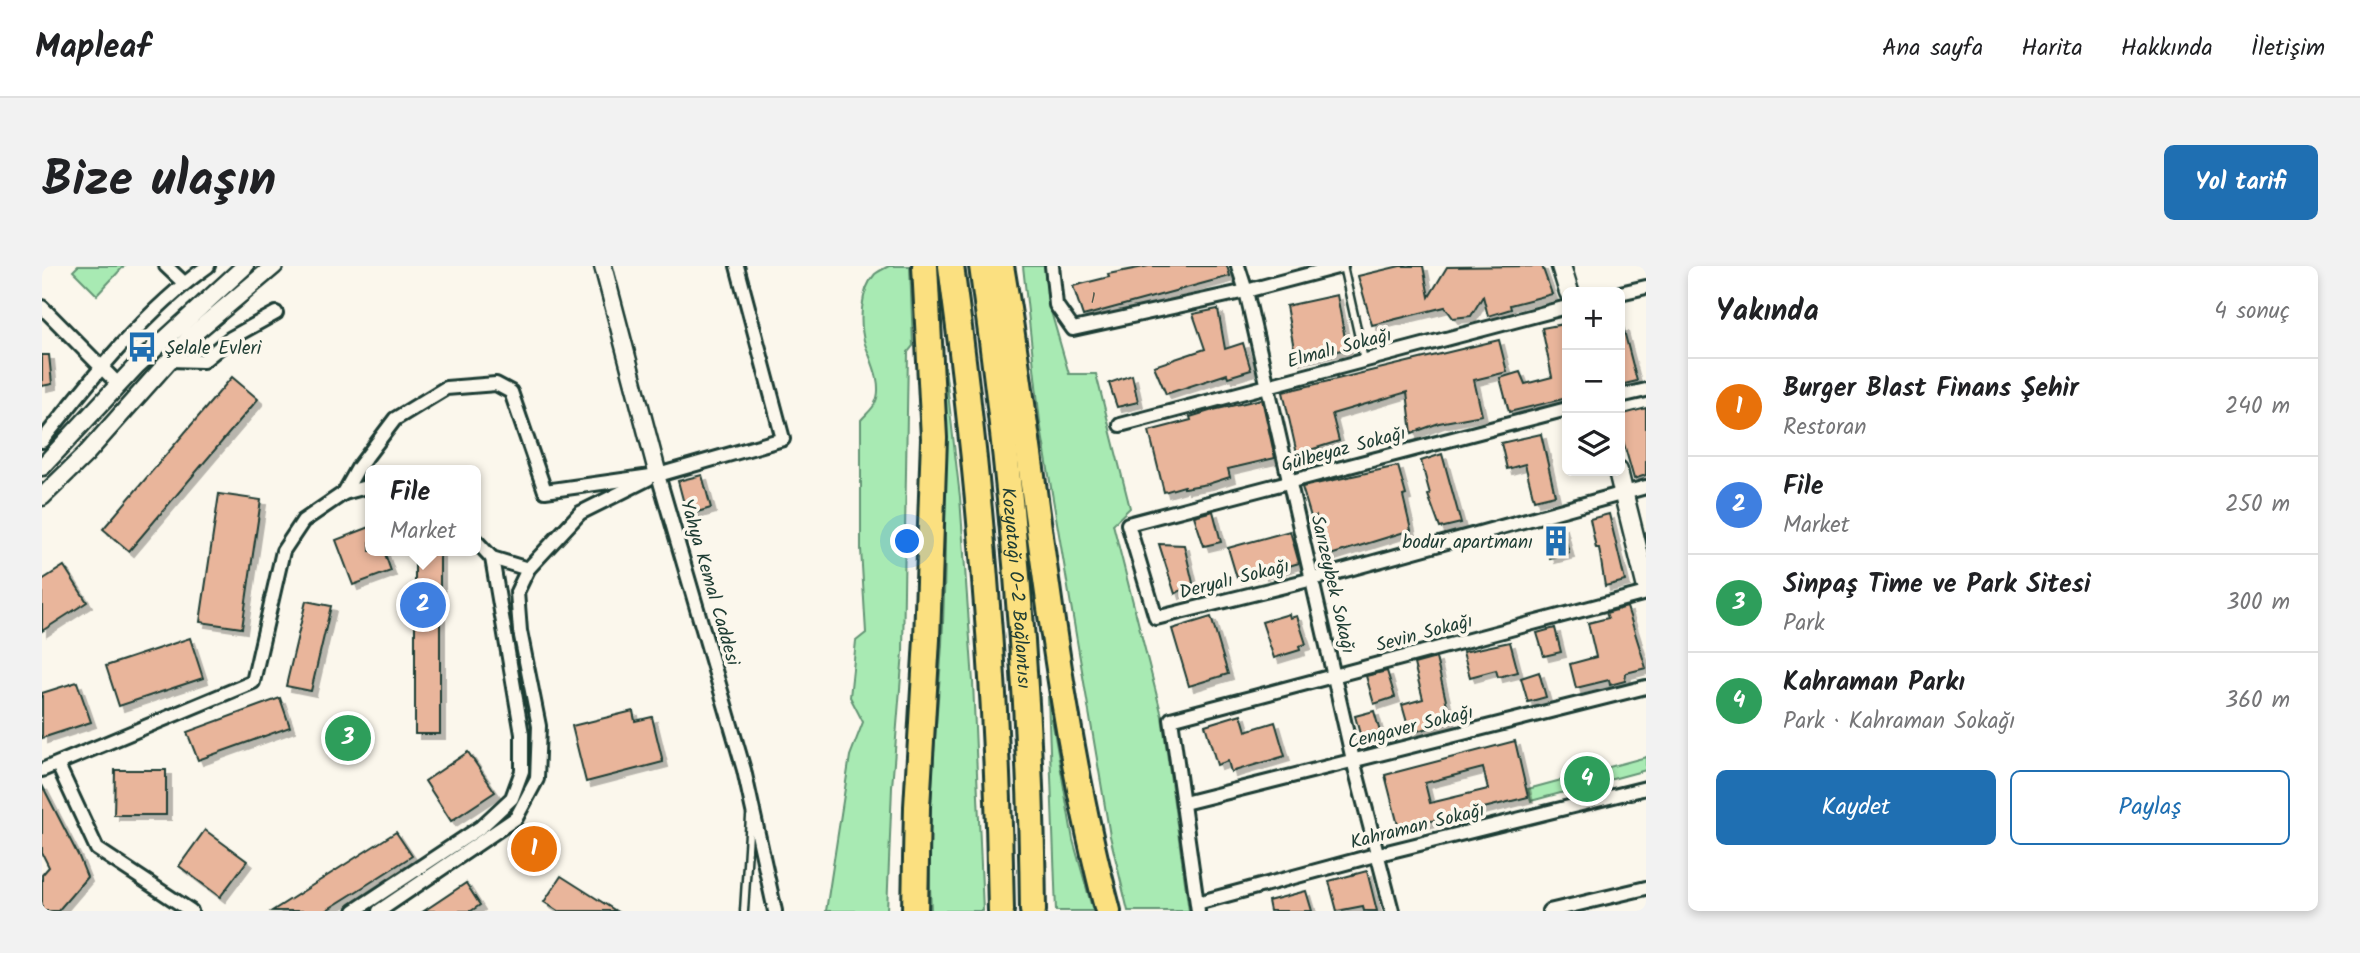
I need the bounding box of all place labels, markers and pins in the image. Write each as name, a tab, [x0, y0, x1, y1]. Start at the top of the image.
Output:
bus stop icon: Şelale Evleri	[125, 330, 159, 364]
place label: Şelale Evleri	[165, 334, 263, 364]
building icon: bodur apartmanı	[1539, 524, 1573, 558]
place label: bodur apartmanı	[1402, 528, 1533, 558]
pin: 2	[400, 579, 446, 631]
pin: 3	[325, 712, 371, 764]
pin: 4	[1564, 753, 1610, 805]
pin: 1	[511, 823, 557, 875]

